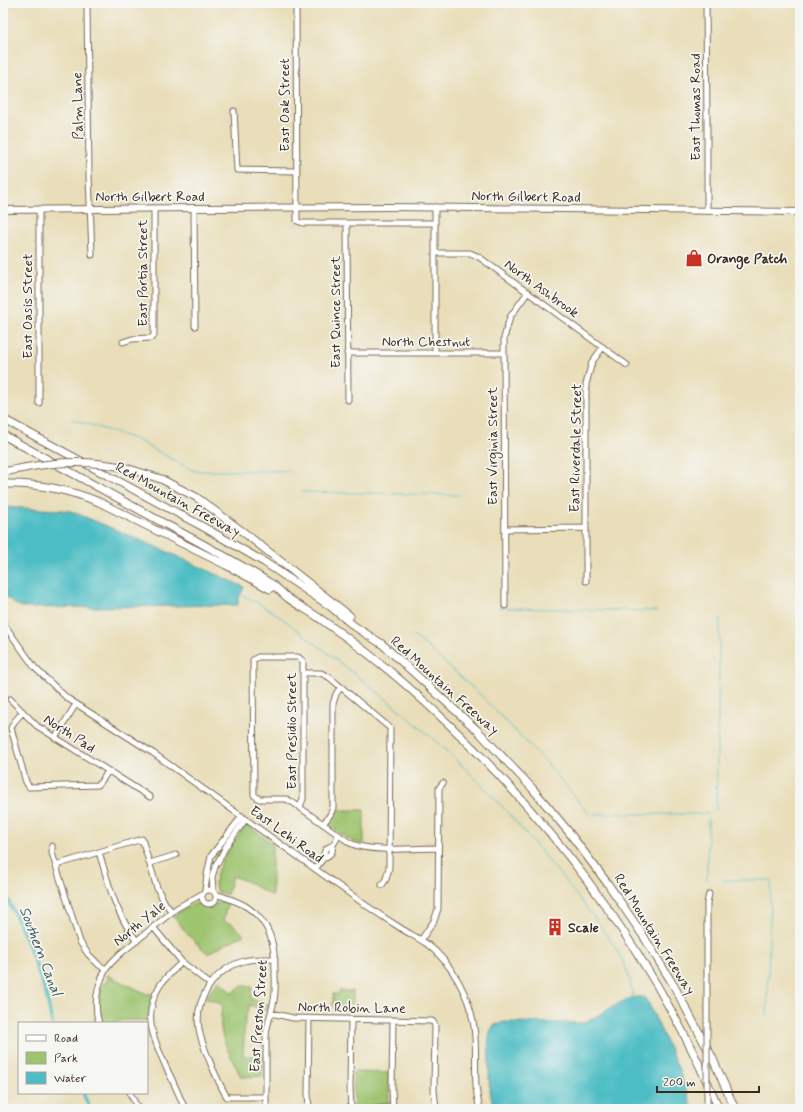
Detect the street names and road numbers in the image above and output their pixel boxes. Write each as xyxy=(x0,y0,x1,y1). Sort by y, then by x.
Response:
street label: East Thomas Road xyxy=(687,53,705,161)
street label: East Oak Street xyxy=(276,58,294,152)
street label: Palm Lane xyxy=(68,72,88,140)
street label: North Gilbert Road xyxy=(471,187,581,207)
street label: North Gilbert Road xyxy=(95,188,205,206)
street label: East Portia Street xyxy=(134,218,152,327)
street label: East Oasis Street xyxy=(19,253,37,359)
street label: East Quince Street xyxy=(327,255,345,368)
street label: North Ashbrook xyxy=(500,256,582,322)
street label: North Chestnut xyxy=(382,333,470,351)
street label: East Riverdale Street xyxy=(566,383,586,513)
street label: East Virginia Street xyxy=(484,386,503,505)
street label: Red Mountain Freeway xyxy=(112,458,243,542)
street label: Red Mountain Freeway xyxy=(386,632,502,739)
street label: East Presidio Street xyxy=(283,672,301,789)
street label: North Pad xyxy=(40,710,99,757)
street label: East Lehi Road xyxy=(246,802,327,868)
street label: Red Mountain Freeway xyxy=(609,870,699,999)
street label: North Yale xyxy=(110,897,170,950)
street label: East Preston Street xyxy=(246,959,272,1073)
street label: North Robin Lane xyxy=(298,998,406,1018)

